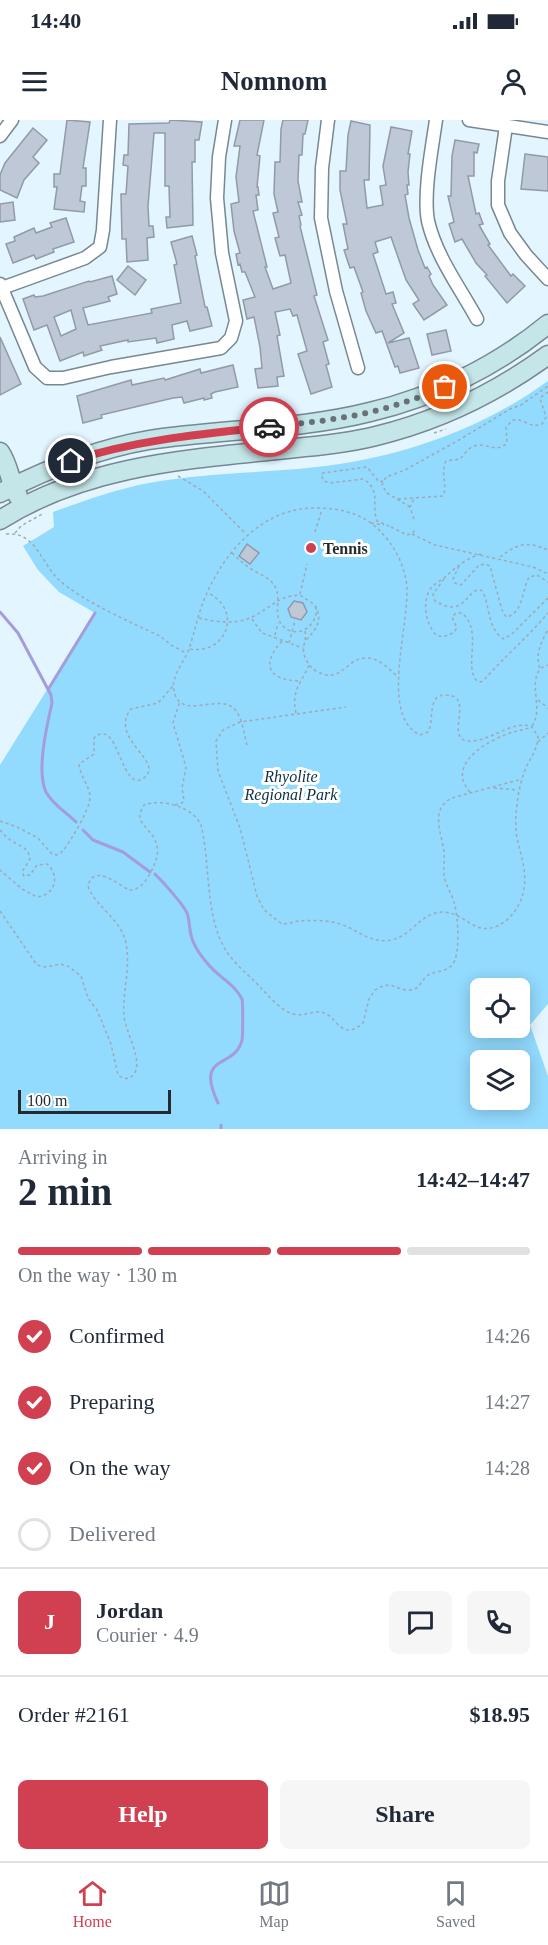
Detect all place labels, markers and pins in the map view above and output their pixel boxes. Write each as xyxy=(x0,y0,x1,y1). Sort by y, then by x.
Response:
pin xyxy=(419,361,470,412)
pin xyxy=(45,435,96,486)
place label: Tennis xyxy=(323,540,368,557)
marker: Tennis xyxy=(304,541,318,555)

